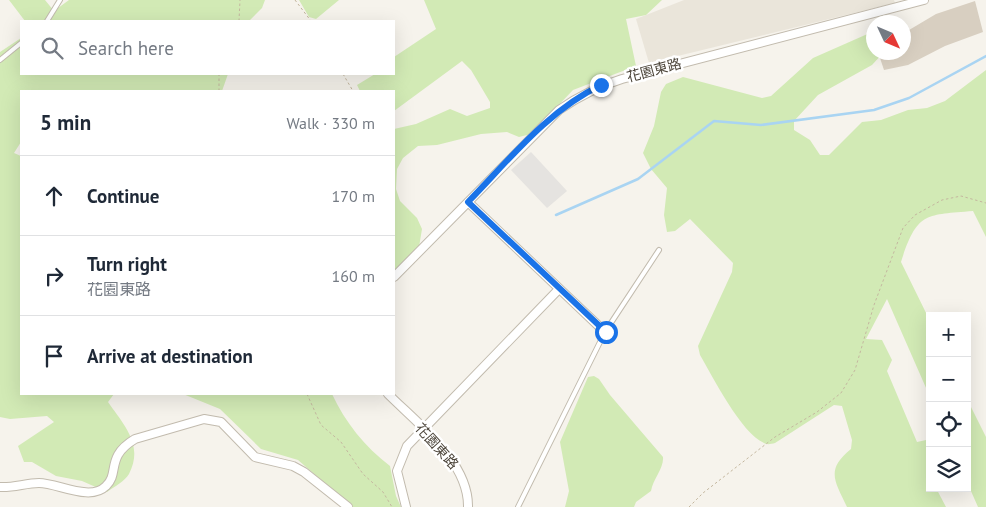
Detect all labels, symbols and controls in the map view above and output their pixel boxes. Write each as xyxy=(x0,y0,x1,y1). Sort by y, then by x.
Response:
north arrow xyxy=(866,15,911,60)
search box xyxy=(20,20,395,75)
icon: search xyxy=(38,34,66,62)
text: Search here xyxy=(78,36,174,60)
street label: 花園東路 xyxy=(625,54,683,86)
route end xyxy=(590,74,613,97)
text: 5 min xyxy=(40,109,91,136)
text: Walk · 330 m xyxy=(286,113,375,133)
icon: ahead xyxy=(40,182,68,210)
text: Continue xyxy=(87,184,159,208)
text: 170 m xyxy=(332,186,375,206)
text: Turn right xyxy=(87,252,167,276)
icon: right xyxy=(40,262,68,290)
text: 160 m xyxy=(332,266,375,286)
text: 花園東路 xyxy=(87,279,151,299)
map controls xyxy=(926,312,971,492)
button: + xyxy=(926,312,971,357)
route start xyxy=(595,321,618,344)
icon: arrive xyxy=(40,342,68,370)
text: Arrive at destination xyxy=(87,344,253,368)
button: − xyxy=(926,357,971,402)
button: locate xyxy=(926,402,971,447)
street label: 花園東路 xyxy=(412,419,462,473)
button: layers xyxy=(926,447,971,492)

